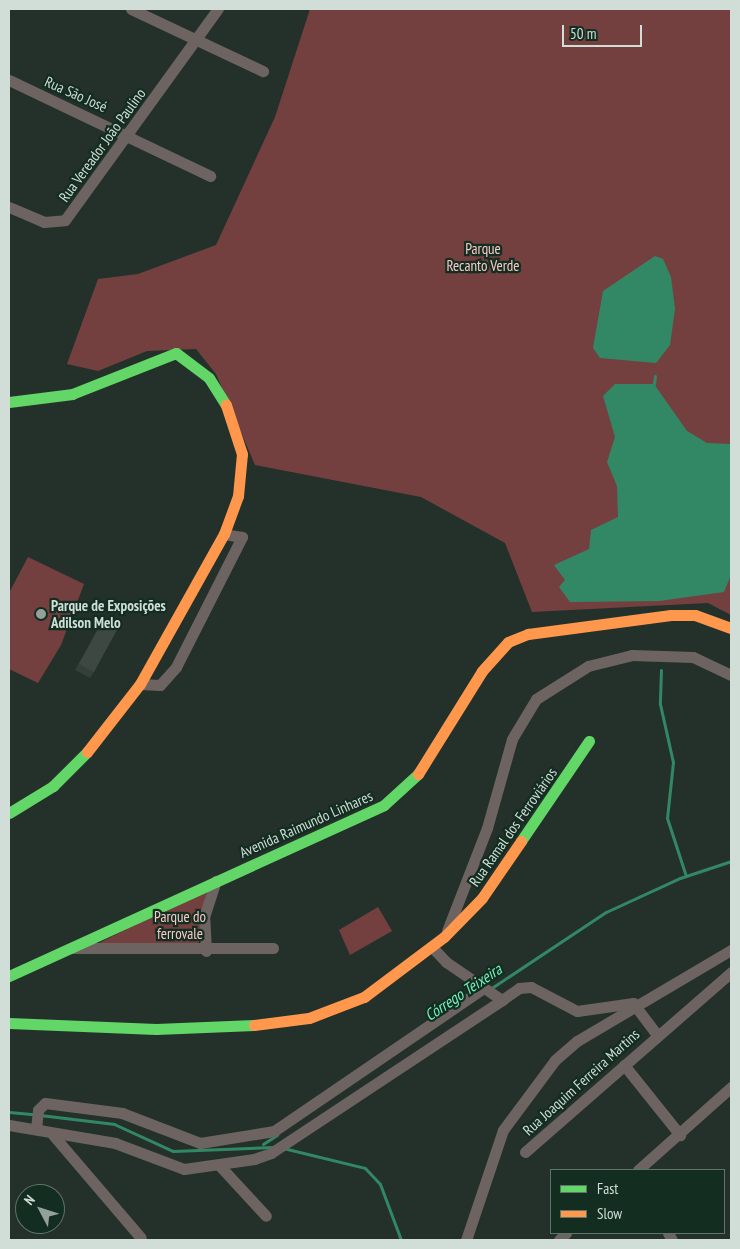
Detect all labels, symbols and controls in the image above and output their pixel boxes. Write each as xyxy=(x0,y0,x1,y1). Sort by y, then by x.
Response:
scale bar xyxy=(565,15,645,47)
text: 50 m xyxy=(570,24,596,43)
street label: Rua São José xyxy=(42,72,110,116)
street label: Rua Vereador João Paulino xyxy=(55,85,149,205)
park label: Parque Recanto Verde xyxy=(446,239,520,274)
place label: Parque de Exposições Adilson Melo xyxy=(51,596,166,631)
marker: Parque de Exposições Adilson Melo xyxy=(35,608,47,620)
street label: Rua Ramal dos Ferroviários xyxy=(465,764,561,890)
street label: Avenida Raimundo Linhares xyxy=(237,787,375,861)
park label: Parque do ferrovale xyxy=(154,907,206,942)
water label: Córrego Teixeira xyxy=(421,959,505,1025)
street label: Rua Joaquim Ferreira Martins xyxy=(519,1025,643,1139)
legend xyxy=(550,1169,725,1234)
text: Fast xyxy=(597,1179,618,1198)
north arrow xyxy=(15,1184,65,1234)
text: N xyxy=(20,1191,39,1209)
text: Slow xyxy=(597,1204,622,1223)

